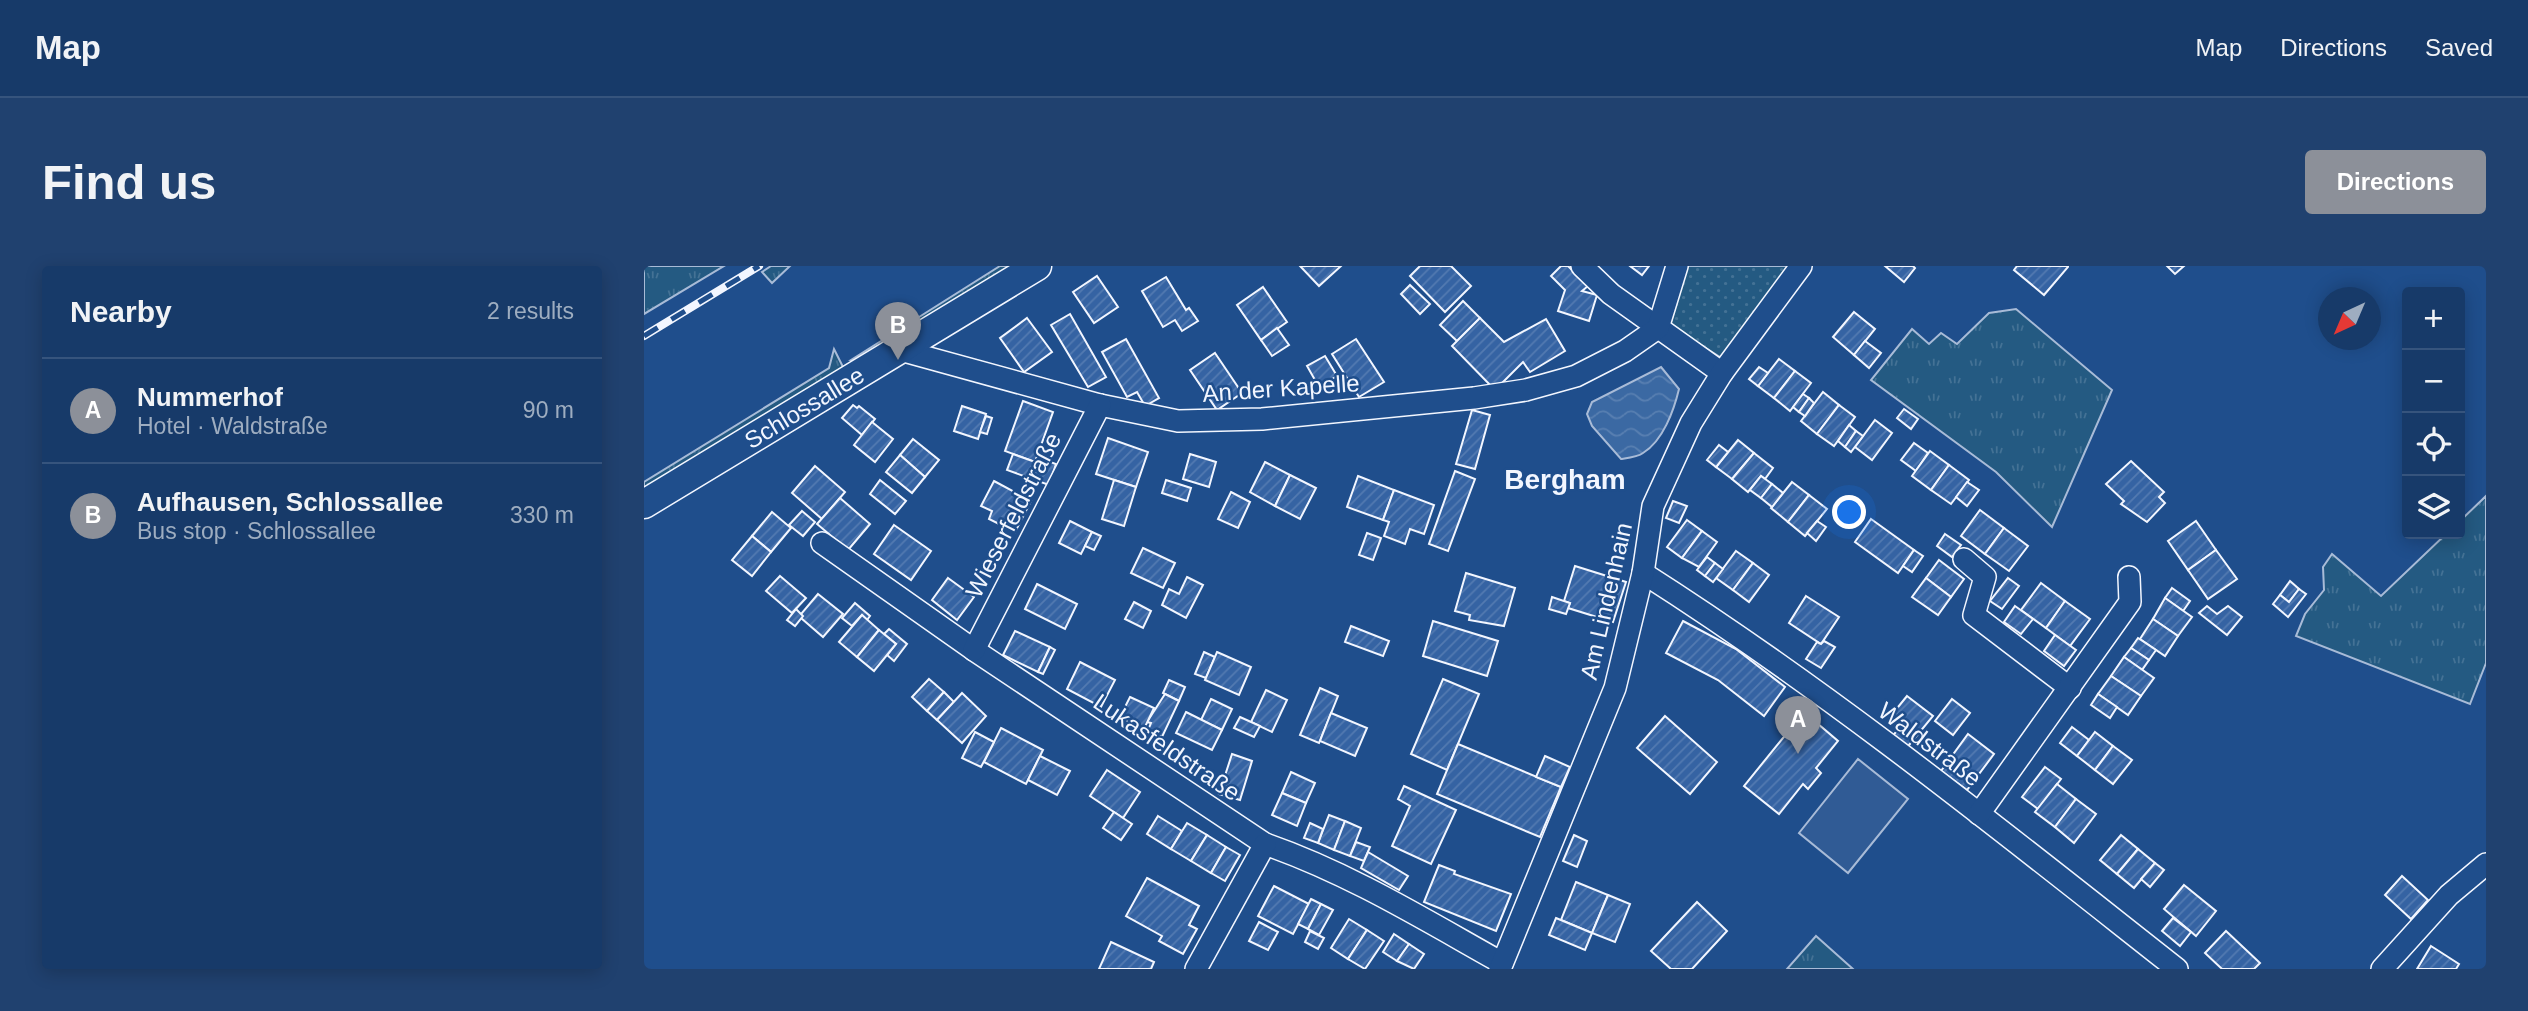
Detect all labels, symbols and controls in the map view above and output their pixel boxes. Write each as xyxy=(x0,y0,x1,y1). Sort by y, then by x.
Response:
text: Map xyxy=(35,29,101,66)
text: Map xyxy=(2196,34,2242,61)
text: Directions xyxy=(2280,34,2387,61)
text: Saved xyxy=(2425,34,2493,61)
button: Directions xyxy=(2305,150,2486,214)
text: Find us xyxy=(42,155,216,209)
north arrow xyxy=(2318,287,2381,350)
map controls xyxy=(2402,287,2465,539)
button: + xyxy=(2402,287,2465,350)
text: Nearby xyxy=(70,295,172,328)
text: 2 results xyxy=(487,298,574,324)
pin: B xyxy=(875,302,921,360)
button: − xyxy=(2402,350,2465,413)
street label: Schlossallee xyxy=(739,361,869,454)
street label: An der Kapelle xyxy=(1202,369,1360,407)
text: Nummerhof xyxy=(137,382,283,412)
text: A xyxy=(85,397,101,423)
text: 90 m xyxy=(523,397,574,423)
text: Hotel · Waldstraße xyxy=(137,413,328,439)
button: locate xyxy=(2402,413,2465,476)
street label: Wieserfeldstraße xyxy=(960,428,1066,602)
district label: Bergham xyxy=(1504,464,1626,495)
button: layers xyxy=(2402,476,2465,539)
text: Aufhausen, Schlossallee xyxy=(137,487,443,517)
your location xyxy=(1832,495,1866,529)
text: B xyxy=(85,502,101,528)
text: 330 m xyxy=(510,502,574,528)
text: Bus stop · Schlossallee xyxy=(137,518,376,544)
street label: Am Lindenhain xyxy=(1575,520,1637,682)
street label: Lukasfeldstraße xyxy=(1089,688,1245,806)
pin: A xyxy=(1775,696,1821,754)
street label: Waldstraße xyxy=(1873,697,1987,791)

